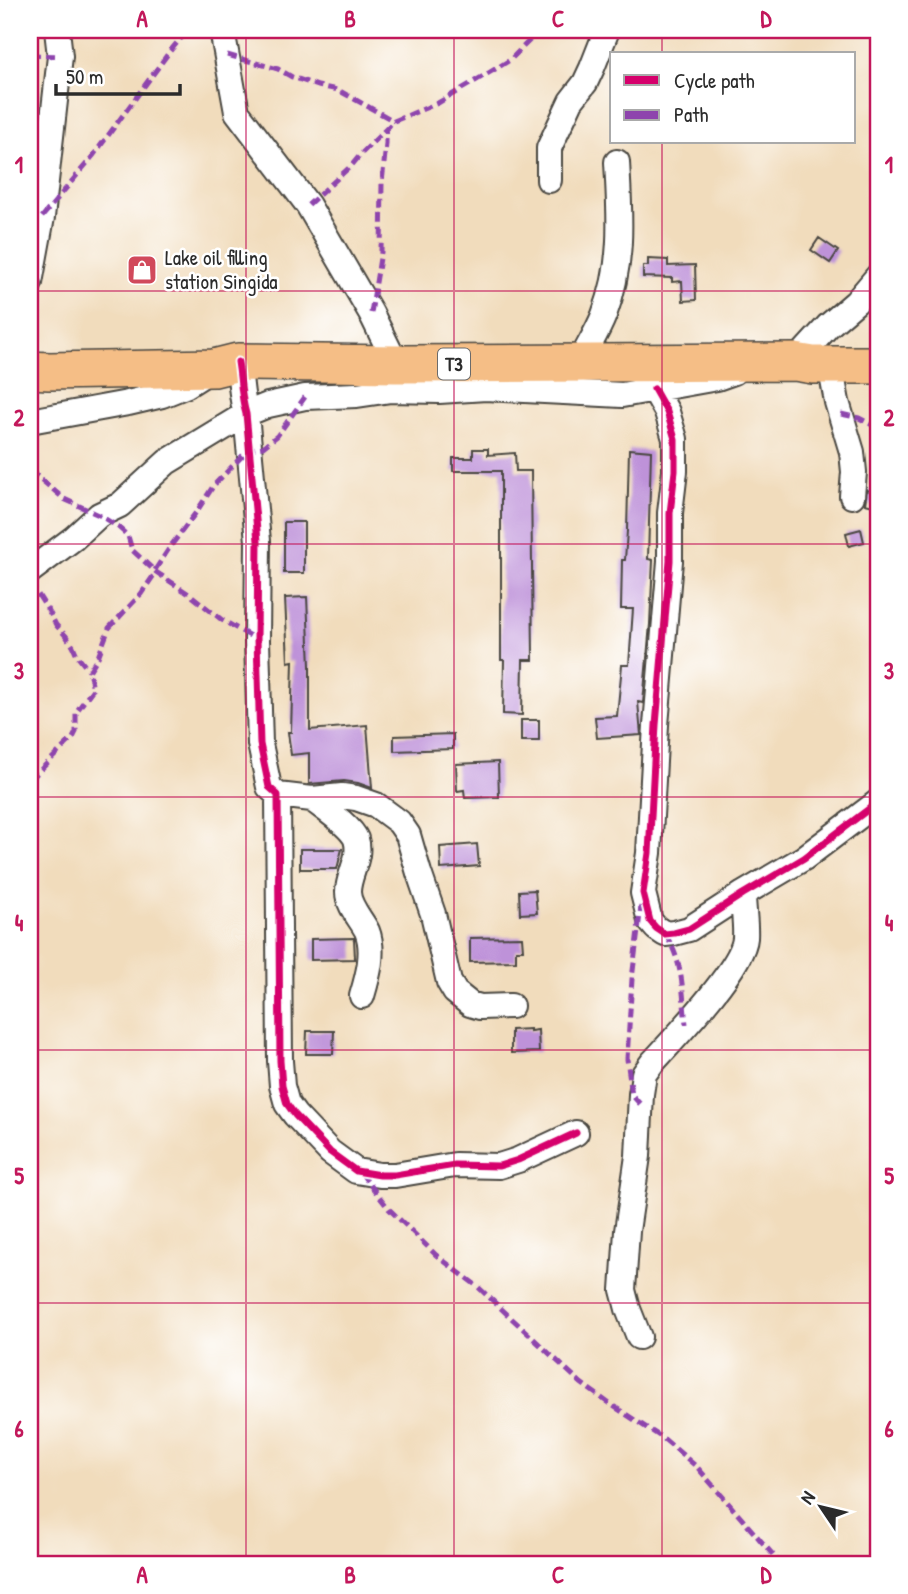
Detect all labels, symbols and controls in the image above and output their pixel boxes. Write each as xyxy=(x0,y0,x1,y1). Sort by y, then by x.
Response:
text: A xyxy=(136,3,148,34)
text: B xyxy=(344,3,356,34)
text: C xyxy=(552,3,564,34)
text: D xyxy=(761,3,773,34)
scale bar xyxy=(56,52,180,96)
legend xyxy=(610,52,856,144)
text: 50 m xyxy=(66,62,103,91)
text: Cycle path xyxy=(674,66,755,95)
text: Path xyxy=(674,100,709,129)
text: 1 xyxy=(15,149,23,180)
text: 1 xyxy=(885,149,893,180)
place label: Lake oil filling station Singida xyxy=(165,243,278,296)
shop icon: Lake oil filling station Singida xyxy=(125,253,159,287)
road number: T3 xyxy=(438,348,470,380)
text: 2 xyxy=(14,402,25,433)
text: 2 xyxy=(884,402,895,433)
text: 3 xyxy=(14,655,24,686)
text: 3 xyxy=(884,655,894,686)
text: 4 xyxy=(15,907,24,938)
text: 4 xyxy=(885,907,894,938)
text: 5 xyxy=(14,1160,24,1191)
text: 5 xyxy=(884,1160,894,1191)
text: 6 xyxy=(14,1413,24,1444)
text: 6 xyxy=(884,1413,894,1444)
north arrow xyxy=(786,1472,856,1542)
text: N xyxy=(794,1486,821,1509)
text: A xyxy=(136,1559,148,1590)
text: B xyxy=(344,1559,356,1590)
text: C xyxy=(552,1559,564,1590)
text: D xyxy=(761,1559,773,1590)

